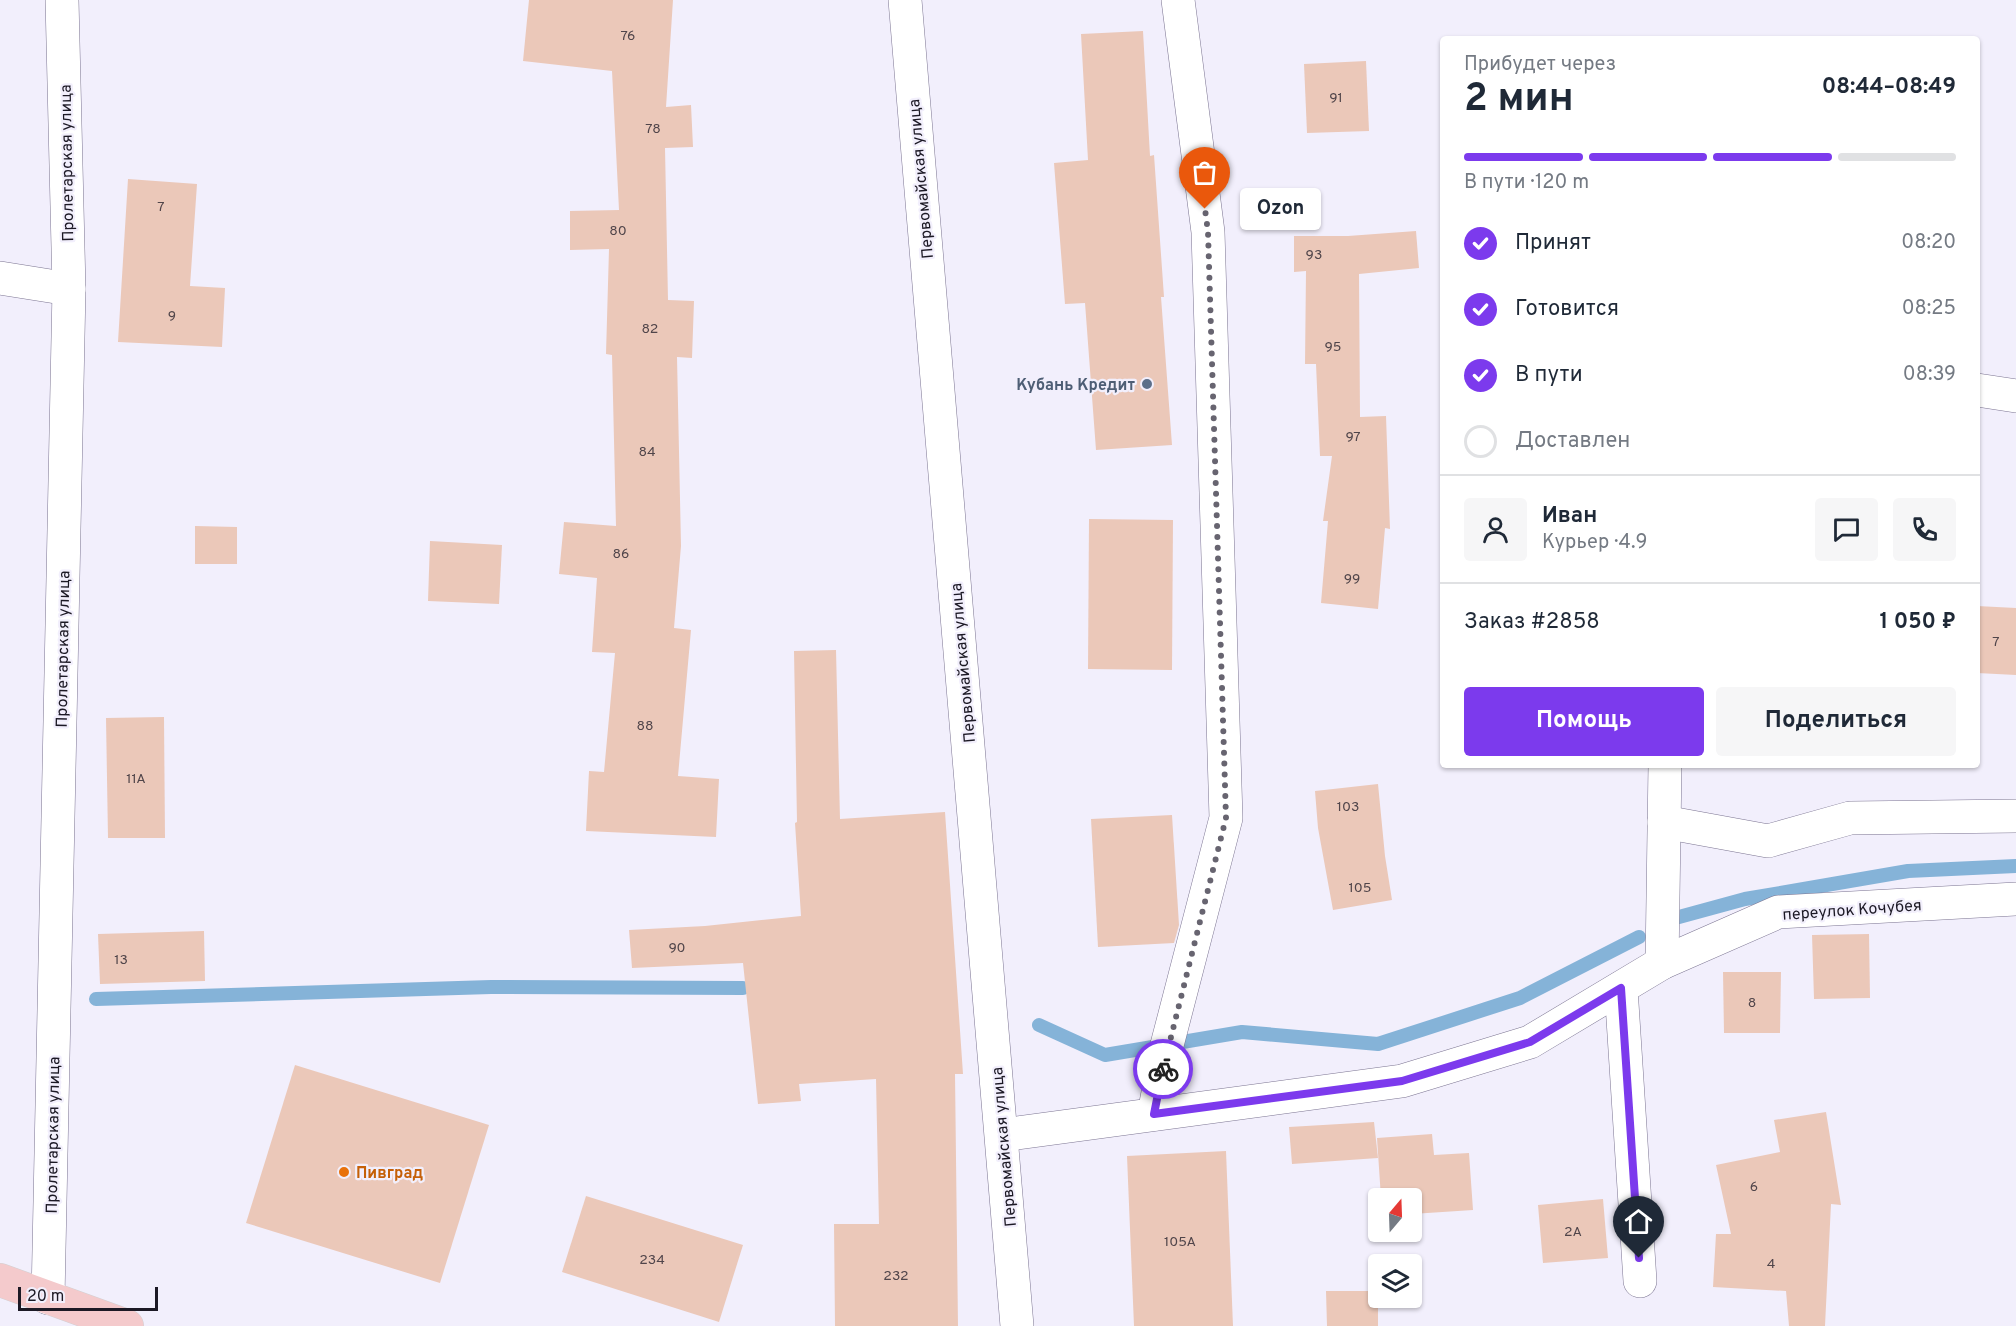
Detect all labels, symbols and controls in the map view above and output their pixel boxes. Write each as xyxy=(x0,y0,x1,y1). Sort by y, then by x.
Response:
house number: 76 xyxy=(621,28,635,45)
text: Прибудет через xyxy=(1464,52,1616,78)
text: 08:44–08:49 xyxy=(1822,74,1956,101)
text: 2 мин xyxy=(1464,76,1574,125)
street label: Пролетарская улица xyxy=(57,84,79,242)
house number: 91 xyxy=(1329,90,1343,107)
street label: Первомайская улица xyxy=(905,98,939,259)
house number: 78 xyxy=(645,121,661,138)
pin xyxy=(1179,147,1230,209)
icon: bag xyxy=(1188,156,1221,189)
text: В пути · 120 m xyxy=(1464,170,1589,196)
callout: Ozon xyxy=(1241,188,1322,230)
text: Ozon xyxy=(1257,196,1304,222)
house number: 7 xyxy=(157,199,165,216)
house number: 80 xyxy=(609,223,627,240)
icon: check xyxy=(1464,227,1497,260)
text: Принят xyxy=(1515,230,1591,257)
text: 08:20 xyxy=(1901,230,1956,256)
house number: 93 xyxy=(1306,247,1322,264)
icon: check xyxy=(1464,293,1497,326)
text: Готовится xyxy=(1515,296,1619,323)
text: 08:25 xyxy=(1902,296,1956,322)
house number: 9 xyxy=(168,308,176,325)
house number: 82 xyxy=(642,321,658,338)
house number: 95 xyxy=(1324,339,1342,356)
icon: check xyxy=(1464,359,1497,392)
text: В пути xyxy=(1515,362,1583,389)
text: 08:39 xyxy=(1903,362,1956,388)
place label: Кубань Кредит xyxy=(1016,376,1135,396)
marker: Кубань Кредит xyxy=(1140,377,1154,391)
text: Доставлен xyxy=(1515,428,1630,455)
house number: 97 xyxy=(1345,429,1361,446)
house number: 84 xyxy=(638,444,656,461)
button: person xyxy=(1464,498,1527,561)
button: chat xyxy=(1815,498,1878,561)
button: phone xyxy=(1893,498,1956,561)
text: Иван xyxy=(1542,503,1597,530)
text: Курьер · 4.9 xyxy=(1542,530,1647,556)
house number: 86 xyxy=(613,546,629,563)
street label: Пролетарская улица xyxy=(53,570,75,728)
house number: 99 xyxy=(1344,571,1360,588)
street label: Первомайская улица xyxy=(947,582,981,743)
text: Заказ #2858 xyxy=(1464,609,1600,636)
text: 1 050 ₽ xyxy=(1879,609,1956,636)
house number: 7 xyxy=(1992,634,2000,651)
button: Помощь xyxy=(1464,687,1704,756)
button: Поделиться xyxy=(1716,687,1956,756)
house number: 88 xyxy=(636,718,654,735)
house number: 11А xyxy=(126,771,146,788)
house number: 103 xyxy=(1337,799,1359,816)
house number: 105 xyxy=(1349,880,1371,897)
street label: переулок Кочубея xyxy=(1782,896,1922,926)
house number: 90 xyxy=(668,940,686,957)
house number: 13 xyxy=(114,952,128,969)
house number: 8 xyxy=(1748,995,1756,1012)
courier xyxy=(1133,1039,1193,1099)
icon: bike xyxy=(1147,1053,1180,1086)
street label: Пролетарская улица xyxy=(43,1056,65,1214)
street label: Первомайская улица xyxy=(988,1066,1022,1227)
place label: Пивград xyxy=(356,1164,423,1184)
marker: Пивград xyxy=(337,1165,351,1179)
house number: 6 xyxy=(1750,1179,1758,1196)
north arrow xyxy=(1368,1188,1422,1242)
map controls xyxy=(1368,1188,1422,1308)
pin xyxy=(1613,1196,1664,1258)
icon: home xyxy=(1622,1205,1655,1238)
house number: 2А xyxy=(1564,1224,1582,1241)
house number: 105А xyxy=(1164,1234,1196,1251)
house number: 234 xyxy=(639,1252,665,1269)
button: layers xyxy=(1368,1254,1422,1308)
house number: 4 xyxy=(1767,1256,1775,1273)
house number: 232 xyxy=(883,1268,909,1285)
scale bar xyxy=(18,1284,158,1312)
text: 20 m xyxy=(27,1287,64,1307)

